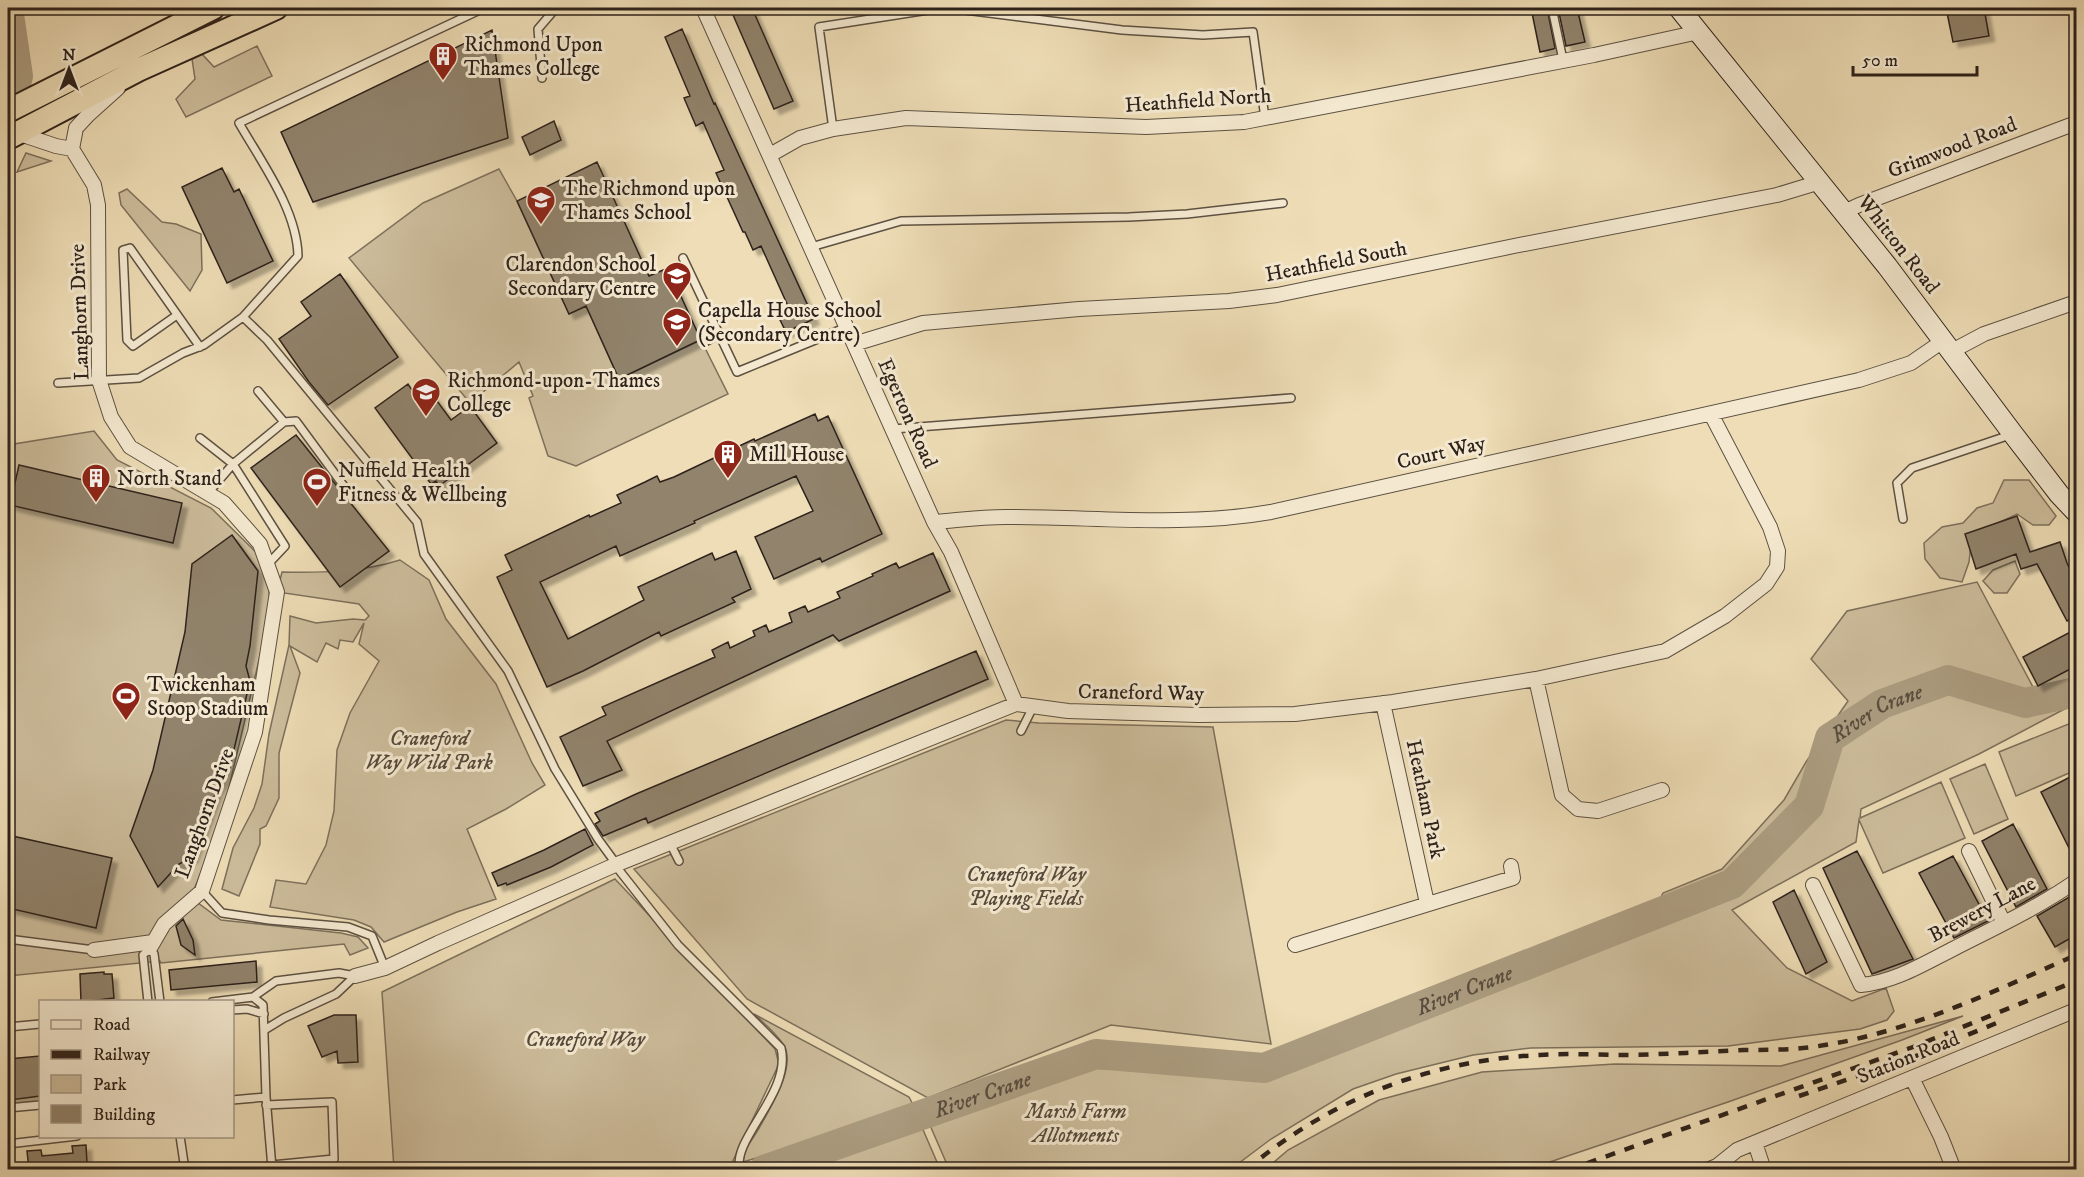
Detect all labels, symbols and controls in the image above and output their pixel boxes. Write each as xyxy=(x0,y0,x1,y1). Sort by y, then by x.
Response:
place label: Richmond Upon Thames College xyxy=(464,32,603,82)
north arrow xyxy=(39,39,99,99)
scale bar xyxy=(1853,39,1978,77)
building icon: Richmond Upon Thames College xyxy=(427,40,459,82)
text: N xyxy=(62,45,76,65)
text: 50 m xyxy=(1862,50,1898,72)
street label: Heathfield North xyxy=(1124,83,1272,119)
street label: Grimwood Road xyxy=(1884,111,2021,184)
place label: The Richmond upon Thames School xyxy=(562,176,735,226)
school or university icon: The Richmond upon Thames School xyxy=(525,184,557,226)
street label: Whitton Road xyxy=(1851,189,1945,300)
street label: Heathfield South xyxy=(1263,236,1409,288)
street label: Langhorn Drive xyxy=(65,243,95,381)
place label: Clarendon School Secondary Centre xyxy=(506,252,657,302)
school or university icon: Clarendon School Secondary Centre xyxy=(661,260,693,302)
place label: Capella House School (Secondary Centre) xyxy=(698,298,882,348)
school or university icon: Capella House School (Secondary Centre) xyxy=(661,306,693,348)
street label: Egerton Road xyxy=(871,354,943,473)
place label: Richmond-upon-Thames College xyxy=(447,368,660,418)
school or university icon: Richmond-upon-Thames College xyxy=(410,376,442,418)
street label: Court Way xyxy=(1394,430,1489,476)
building icon: Mill House xyxy=(712,438,744,480)
place label: Mill House xyxy=(749,442,844,468)
place label: Nuffield Health Fitness & Wellbeing xyxy=(338,458,507,508)
building icon: North Stand xyxy=(80,462,112,504)
place label: North Stand xyxy=(117,466,223,492)
sports icon: Nuffield Health Fitness & Wellbeing xyxy=(301,466,333,508)
place label: Twickenham Stoop Stadium xyxy=(147,672,269,722)
water label: River Crane xyxy=(1825,678,1927,750)
street label: Craneford Way xyxy=(1078,679,1205,707)
sports icon: Twickenham Stoop Stadium xyxy=(110,680,142,722)
park label: Craneford Way Wild Park xyxy=(365,726,493,776)
street label: Heatham Park xyxy=(1400,737,1450,862)
street label: Langhorn Drive xyxy=(169,745,241,882)
park label: Craneford Way Playing Fields xyxy=(966,862,1088,912)
street label: Brewery Lane xyxy=(1924,871,2041,949)
water label: River Crane xyxy=(1411,960,1517,1022)
legend xyxy=(39,1000,234,1138)
text: Road xyxy=(93,1014,130,1036)
street label: Station Road xyxy=(1853,1025,1964,1090)
park label: Craneford Way xyxy=(525,1027,647,1053)
text: Railway xyxy=(93,1044,151,1066)
water label: River Crane xyxy=(929,1066,1035,1125)
text: Park xyxy=(93,1074,127,1096)
park label: Marsh Farm Allotments xyxy=(1024,1099,1126,1149)
text: Building xyxy=(93,1104,155,1126)

